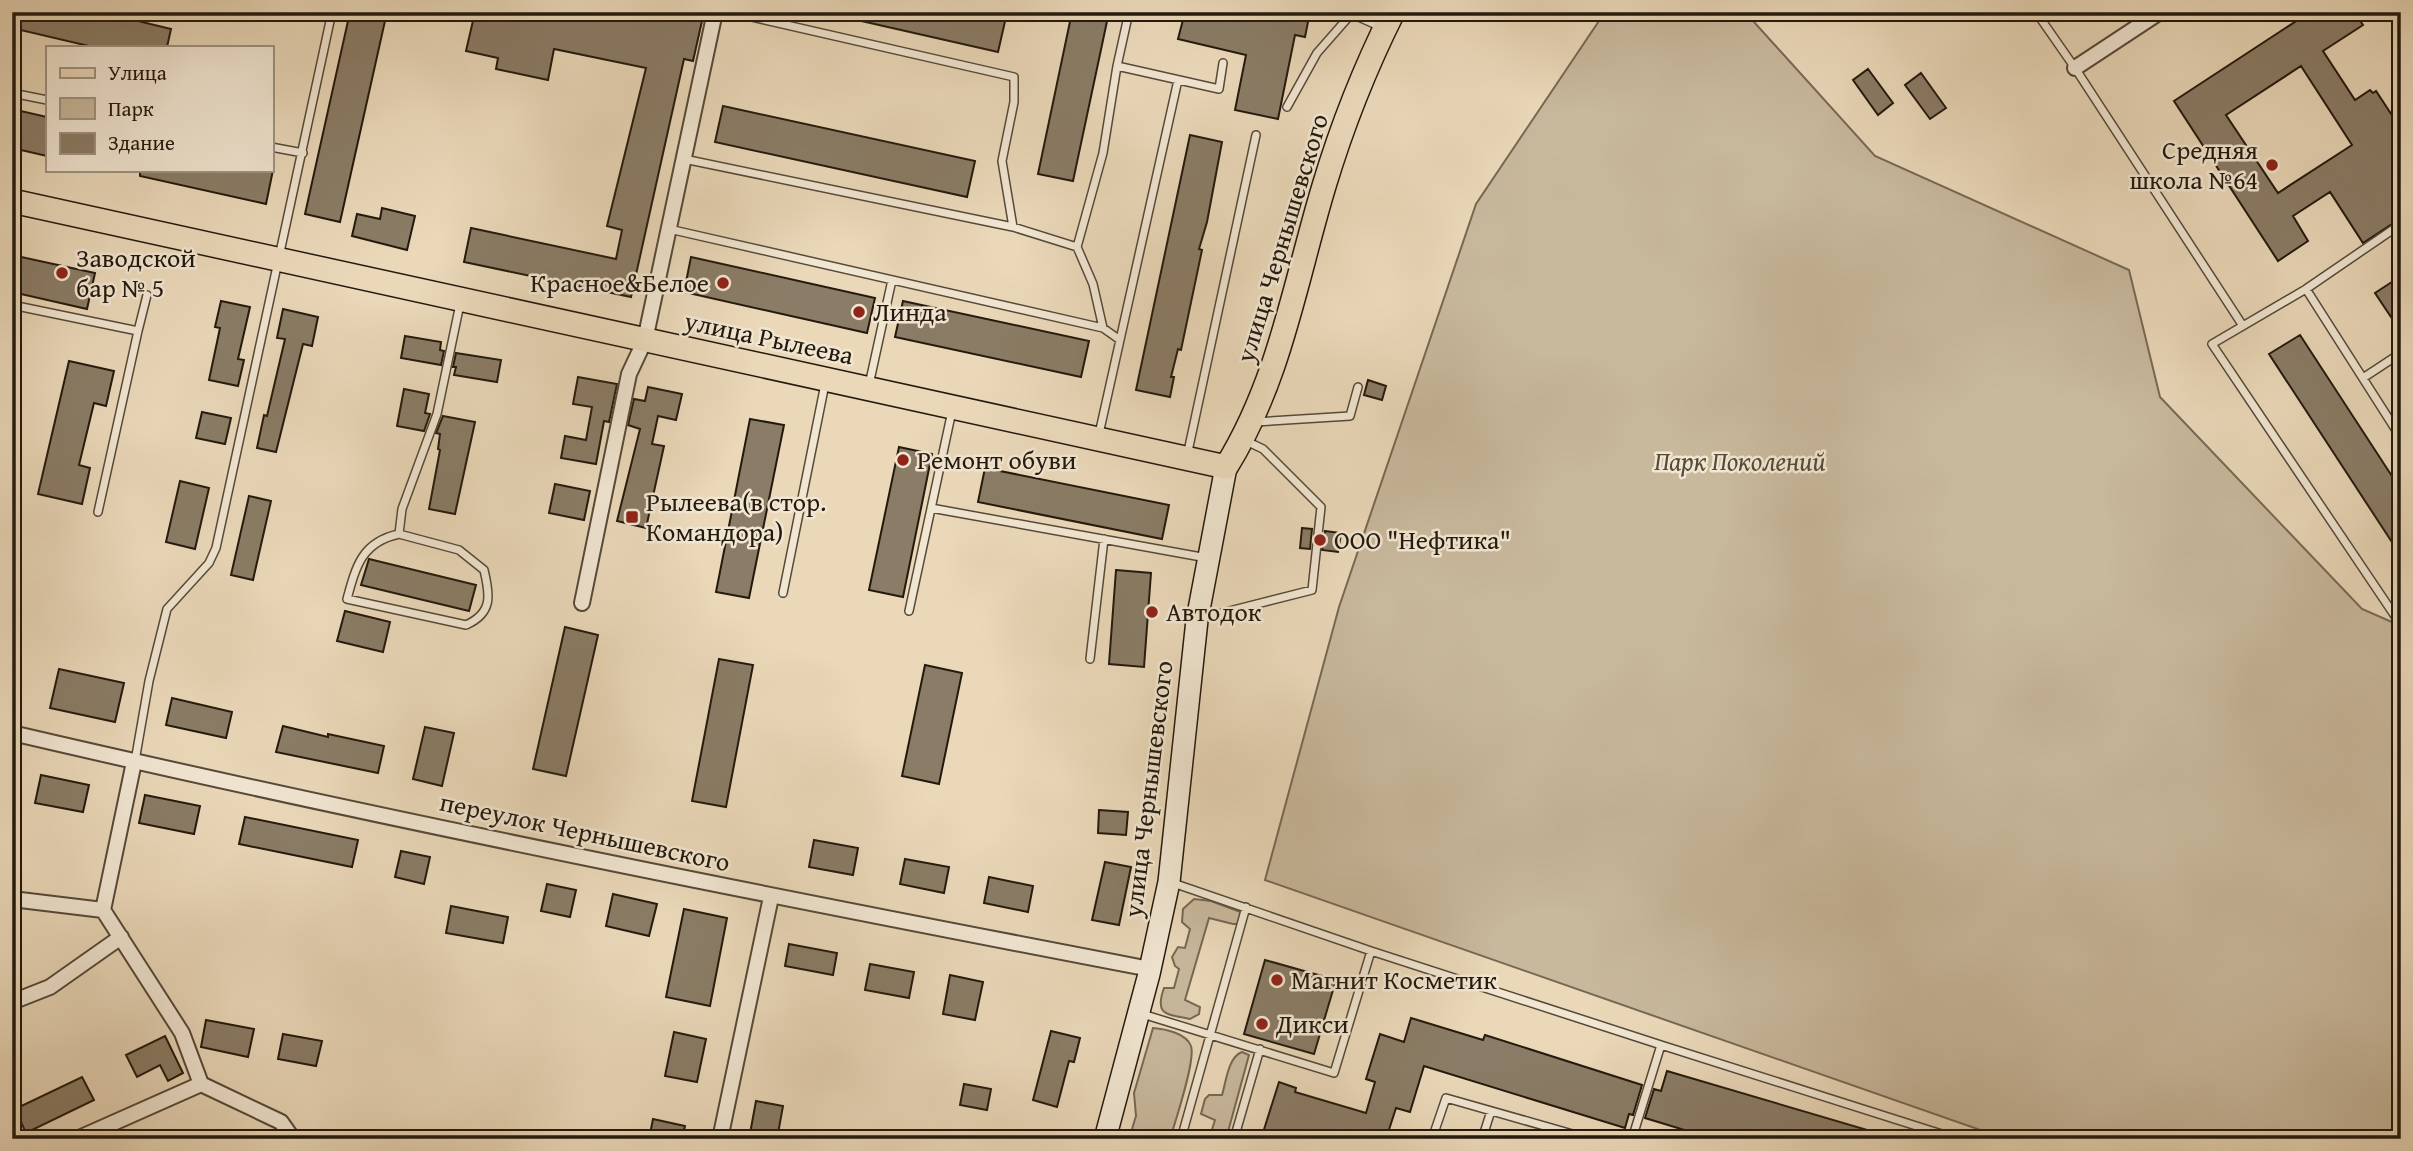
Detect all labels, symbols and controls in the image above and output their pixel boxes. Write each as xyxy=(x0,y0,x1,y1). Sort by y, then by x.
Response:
legend xyxy=(46,46,273,172)
text: Улица xyxy=(108,57,167,88)
text: Парк xyxy=(108,93,154,124)
street label: улица Чернышевского xyxy=(1225,109,1338,368)
text: Здание xyxy=(108,127,175,158)
place label: Средняя школа №64 xyxy=(2129,130,2258,199)
marker: Средняя школа №64 xyxy=(2264,157,2280,173)
place label: Заводской бар № 5 xyxy=(76,238,196,307)
place label: Красное&Белое xyxy=(530,263,709,302)
marker: Заводской бар № 5 xyxy=(54,265,70,281)
marker: Красное&Белое xyxy=(715,275,731,291)
place label: Линда xyxy=(873,292,947,331)
street label: улица Рылеева xyxy=(680,300,858,375)
marker: Линда xyxy=(851,304,867,320)
place label: Ремонт обуви xyxy=(917,440,1076,479)
park label: Парк Поколений xyxy=(1654,441,1826,480)
marker: Ремонт обуви xyxy=(895,452,911,468)
place label: Рылеева(в стор. Командора) xyxy=(646,482,826,551)
marker: Рылеева(в стор. Командора) xyxy=(624,509,640,525)
place label: ООО "Нефтика" xyxy=(1334,520,1511,559)
marker: ООО "Нефтика" xyxy=(1312,532,1328,548)
place label: Автодок xyxy=(1166,592,1262,631)
marker: Автодок xyxy=(1144,604,1160,620)
street label: улица Чернышевского xyxy=(1112,658,1183,921)
street label: переулок Чернышевского xyxy=(436,782,734,881)
place label: Магнит Косметик xyxy=(1291,960,1497,999)
marker: Магнит Косметик xyxy=(1269,972,1285,988)
place label: Дикси xyxy=(1275,1004,1349,1043)
marker: Дикси xyxy=(1254,1016,1270,1032)

